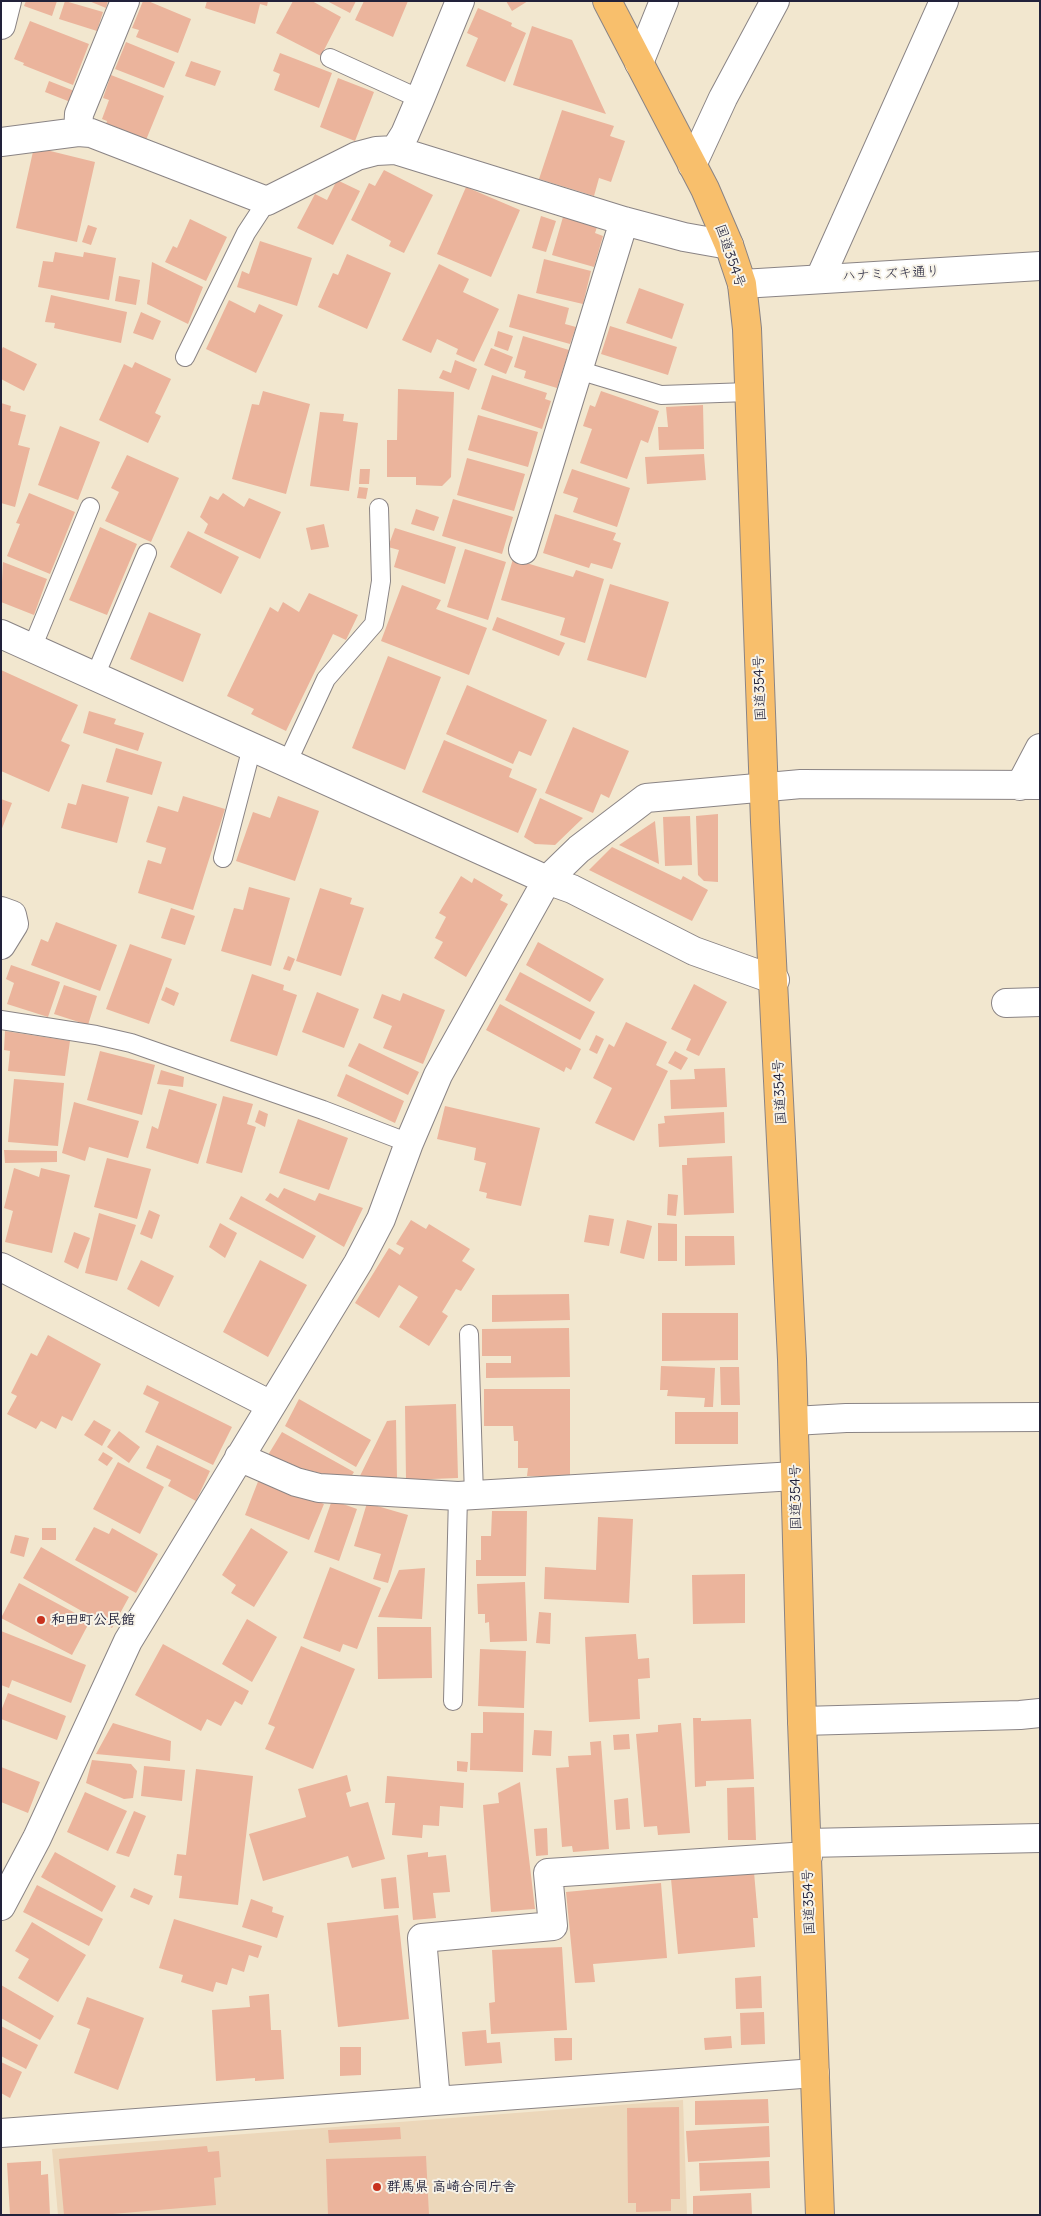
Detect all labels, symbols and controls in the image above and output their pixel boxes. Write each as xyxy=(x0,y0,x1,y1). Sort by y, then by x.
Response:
street label: 国道354号 xyxy=(711,222,749,290)
street label: ハナミズキ通り xyxy=(842,263,940,285)
street label: 国道354号 xyxy=(750,655,770,721)
street label: 国道354号 xyxy=(770,1059,790,1125)
street label: 国道354号 xyxy=(787,1464,805,1530)
place label: 和田町公民館 xyxy=(51,1612,135,1628)
marker: 和田町公民館 xyxy=(35,1614,47,1626)
street label: 国道354号 xyxy=(799,1869,819,1935)
place label: 群馬県 高崎合同庁舎 xyxy=(387,2179,516,2195)
marker: 群馬県 高崎合同庁舎 xyxy=(371,2181,383,2193)

